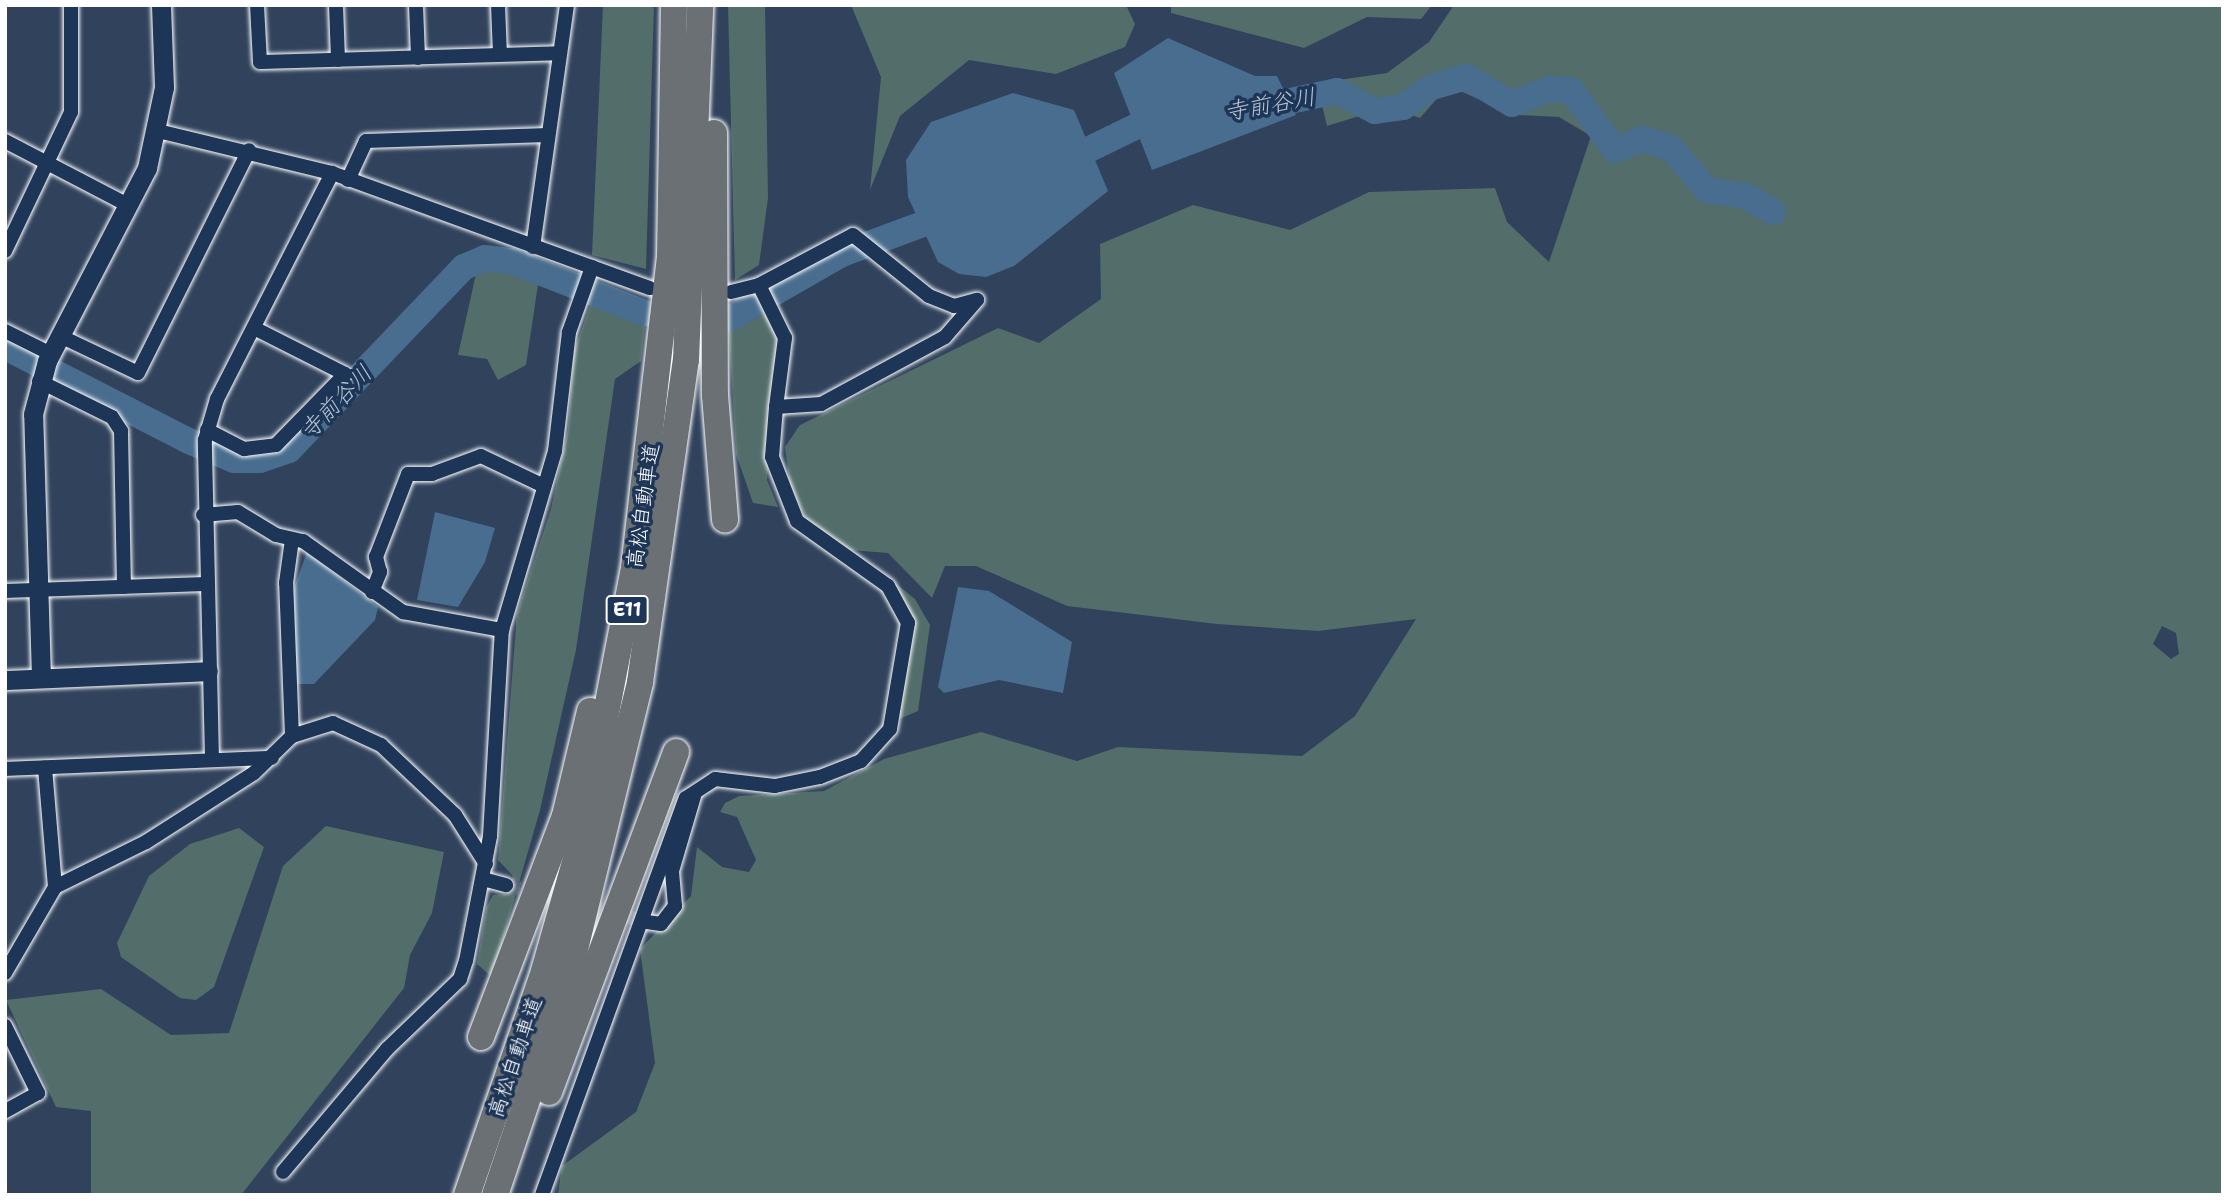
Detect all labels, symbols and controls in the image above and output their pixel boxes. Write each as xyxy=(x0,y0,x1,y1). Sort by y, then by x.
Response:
water label: 寺前谷川 xyxy=(1222,82,1318,126)
water label: 寺前谷川 xyxy=(294,359,378,445)
street label: 高松自動車道 xyxy=(622,442,664,570)
road number: E11 xyxy=(604,594,650,625)
street label: 高松自動車道 xyxy=(483,993,547,1121)

